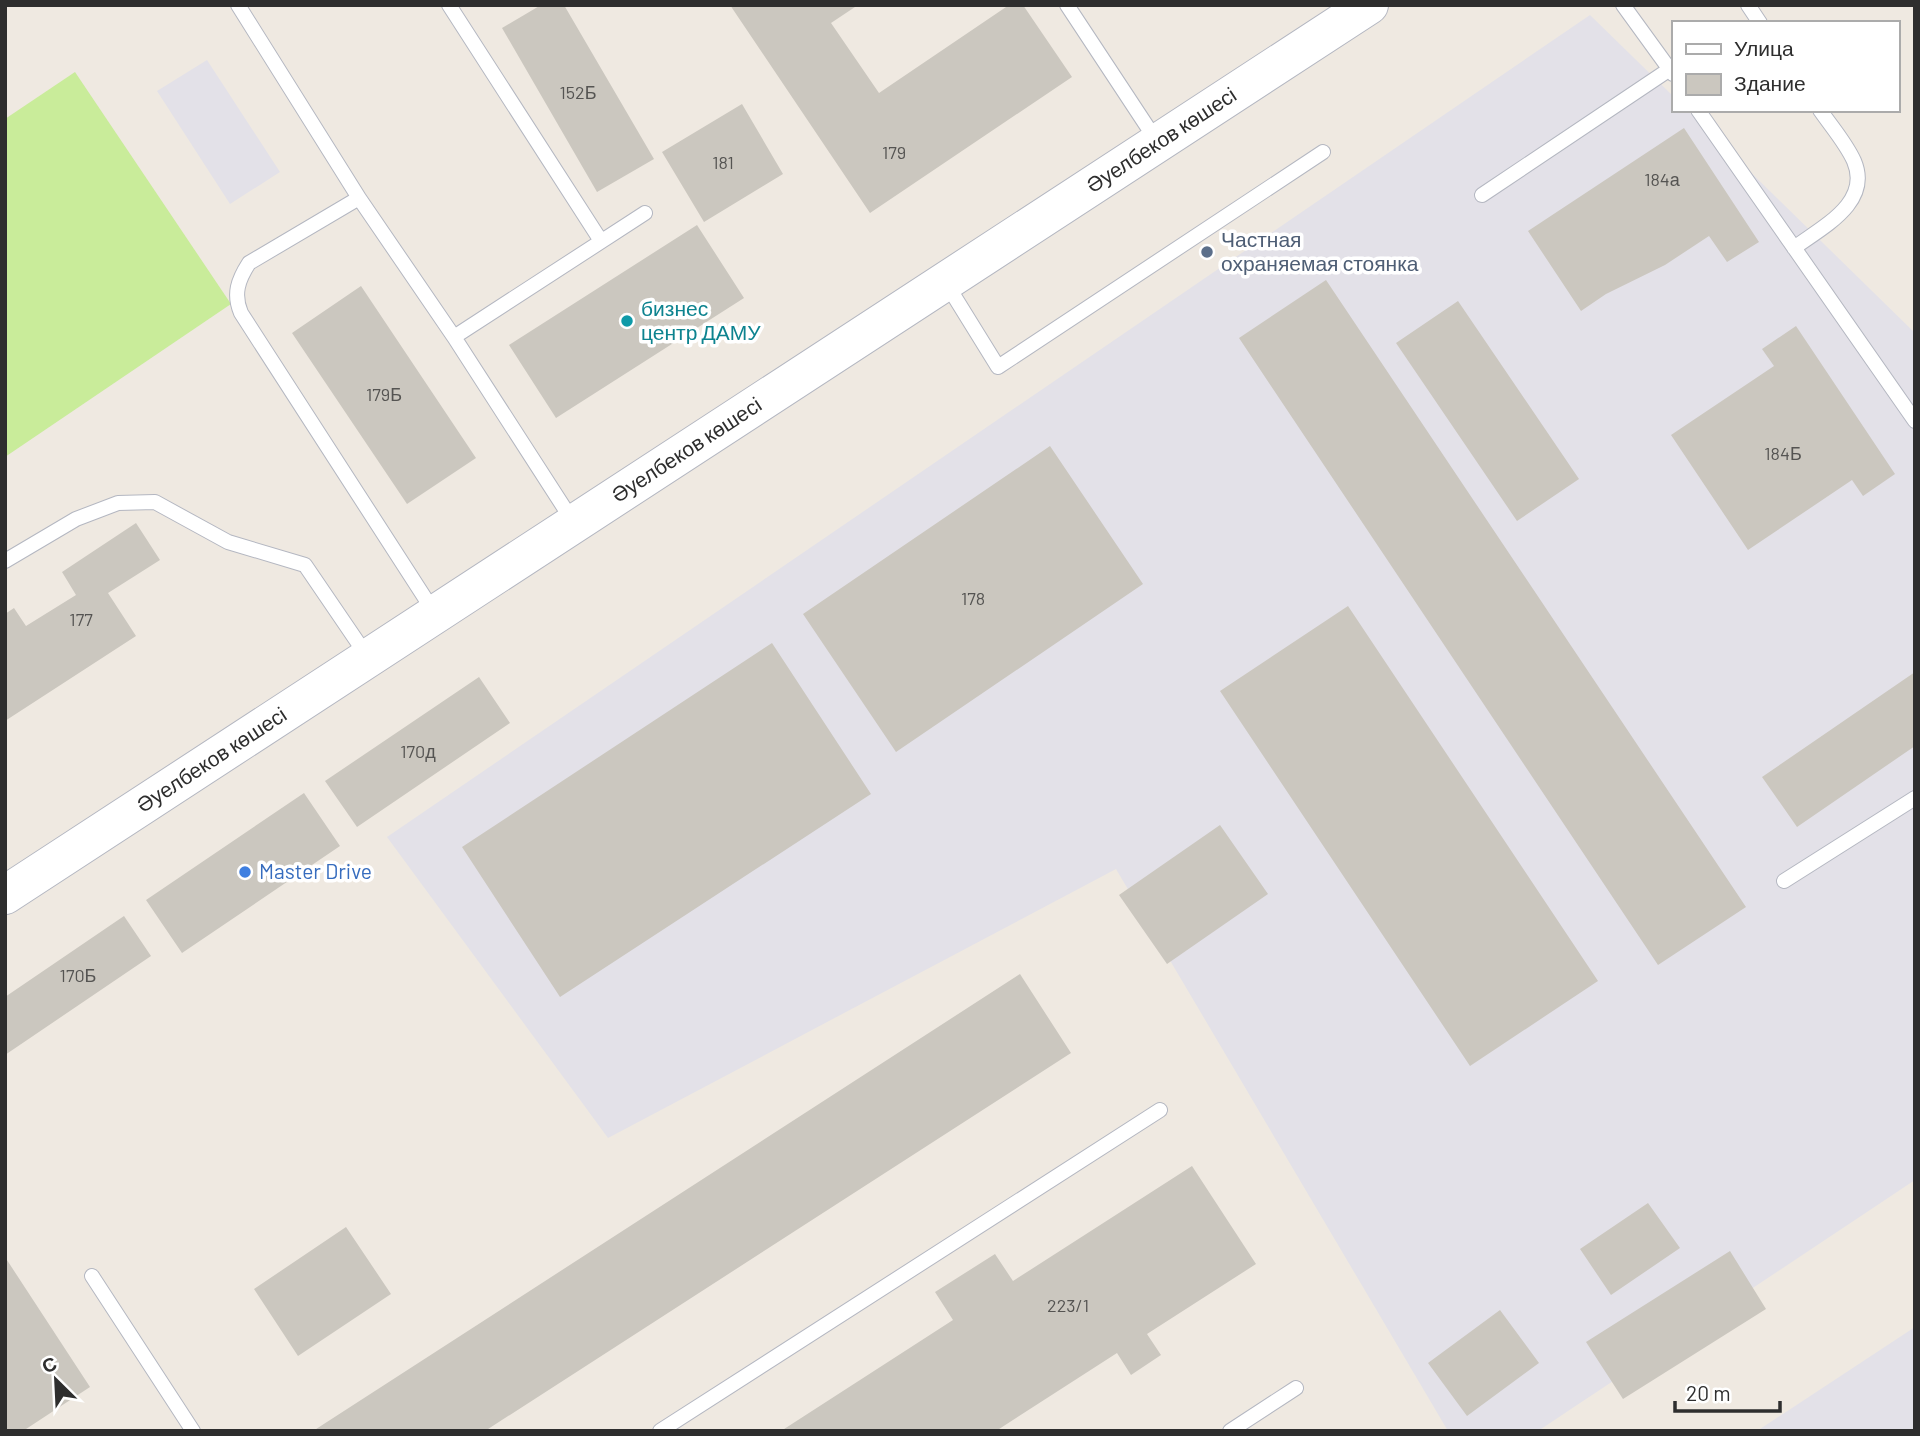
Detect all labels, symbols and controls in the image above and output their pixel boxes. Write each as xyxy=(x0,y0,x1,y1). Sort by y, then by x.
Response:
legend xyxy=(1672,21,1899,112)
text: Улица xyxy=(1734,35,1794,60)
text: Здание xyxy=(1734,70,1806,95)
house number: 152Б xyxy=(559,81,597,103)
street label: Әуелбеков көшесі xyxy=(1081,81,1240,197)
house number: 179 xyxy=(882,141,906,163)
house number: 181 xyxy=(712,151,734,173)
house number: 184а xyxy=(1644,168,1681,190)
place label: Частная охраняемая стоянка xyxy=(1221,226,1419,275)
marker: Частная охраняемая стоянка xyxy=(1199,244,1215,260)
place label: бизнес центр ДАМУ xyxy=(641,295,761,344)
marker: бизнес центр ДАМУ xyxy=(619,313,635,329)
house number: 179Б xyxy=(366,383,402,405)
street label: Әуелбеков көшесі xyxy=(606,391,766,507)
house number: 184Б xyxy=(1764,442,1802,464)
house number: 178 xyxy=(961,587,985,609)
house number: 177 xyxy=(69,608,93,630)
street label: Әуелбеков көшесі xyxy=(131,701,291,817)
house number: 170д xyxy=(400,740,436,762)
place label: Master Drive xyxy=(259,858,372,883)
marker: Master Drive xyxy=(237,864,253,880)
house number: 170Б xyxy=(60,964,96,986)
house number: 223/1 xyxy=(1047,1294,1089,1316)
north arrow xyxy=(21,1345,91,1415)
text: С xyxy=(38,1351,60,1377)
scale bar xyxy=(1675,1370,1780,1414)
text: 20 m xyxy=(1686,1380,1731,1405)

